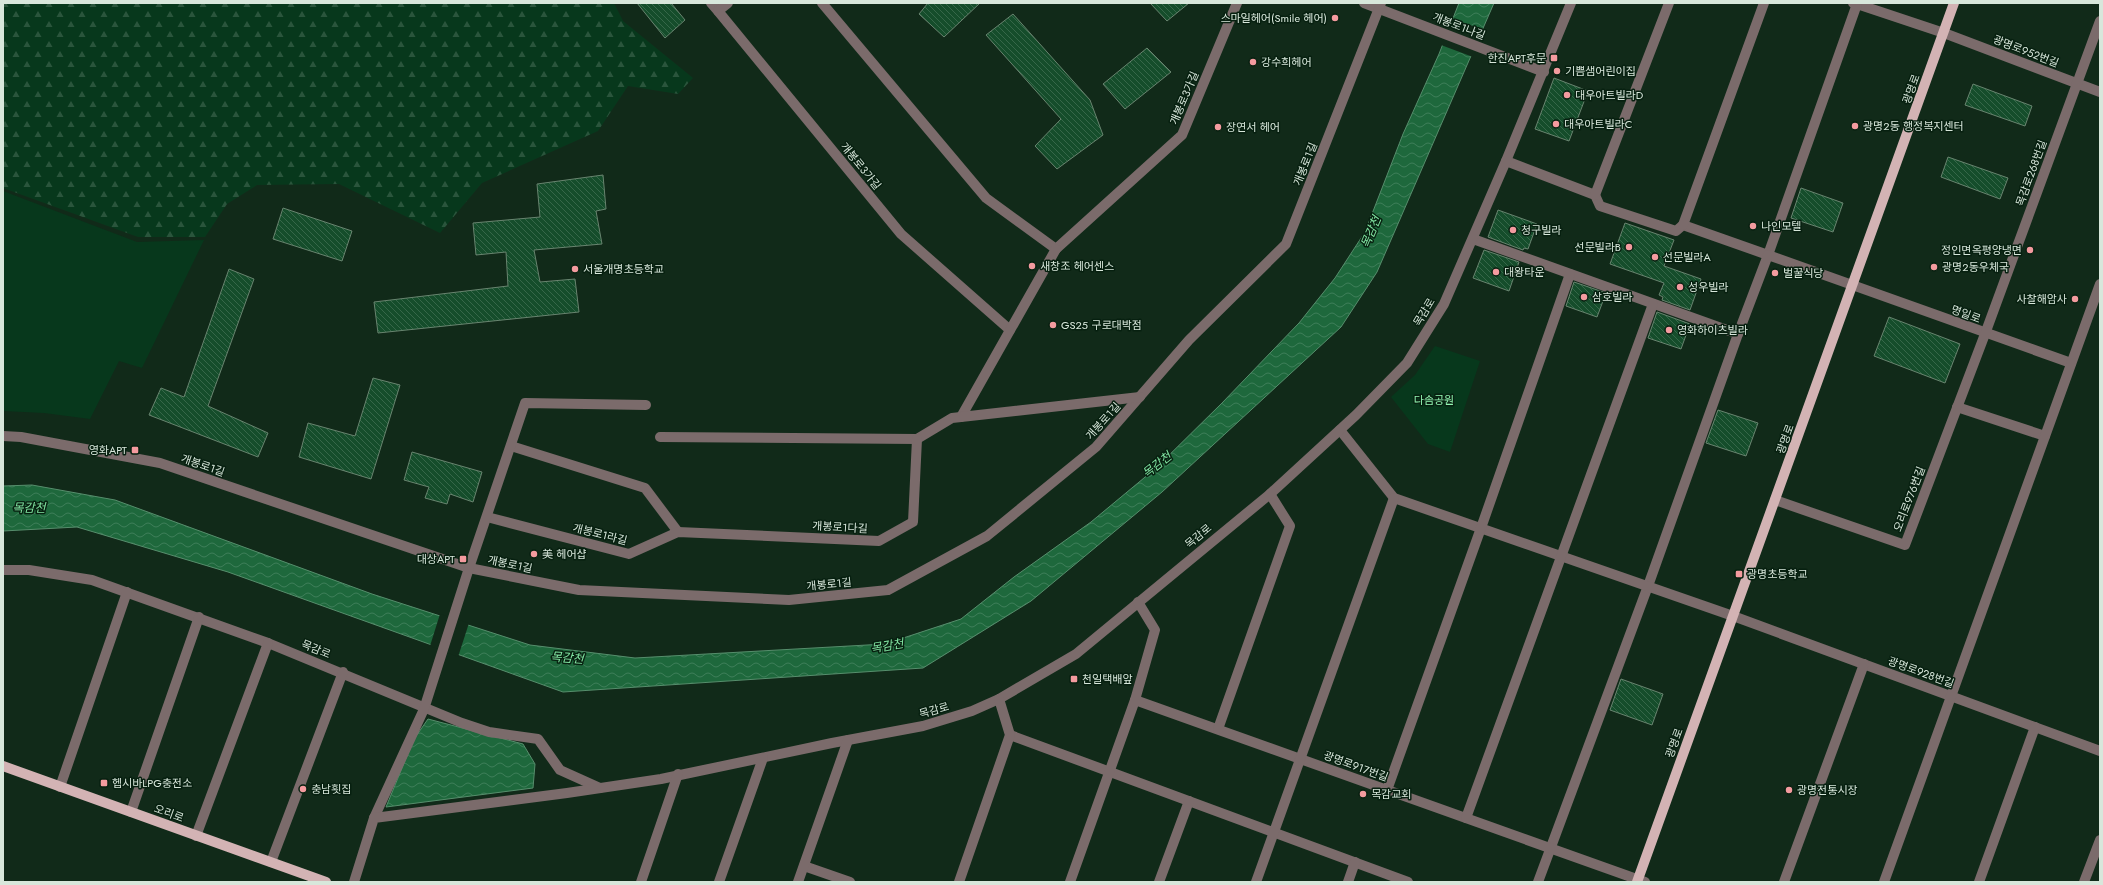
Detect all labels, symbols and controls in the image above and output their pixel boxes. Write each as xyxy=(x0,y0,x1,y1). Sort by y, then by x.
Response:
street label: 개봉로1나길 xyxy=(1430,9,1488,43)
place label: 스마일헤어(Smile 헤어) xyxy=(1220,10,1327,26)
marker: 스마일헤어(Smile 헤어) xyxy=(1330,13,1340,23)
street label: 광명로952번길 xyxy=(1991,31,2061,71)
place label: 한진APT후문 xyxy=(1487,50,1546,66)
marker: 한진APT후문 xyxy=(1549,53,1559,63)
place label: 강수희헤어 xyxy=(1261,54,1312,70)
marker: 강수희헤어 xyxy=(1248,57,1258,67)
place label: 기쁨샘어린이집 xyxy=(1565,63,1636,79)
marker: 기쁨샘어린이집 xyxy=(1552,66,1562,76)
street label: 개봉로3가길 xyxy=(1166,69,1202,127)
street label: 광명로 xyxy=(1898,72,1924,106)
place label: 대우아트빌라D xyxy=(1575,87,1644,103)
marker: 대우아트빌라D xyxy=(1562,90,1572,100)
place label: 대우아트빌라C xyxy=(1564,116,1632,132)
place label: 광명2동 행정복지센터 xyxy=(1863,118,1964,134)
place label: 장연서 헤어 xyxy=(1226,119,1280,135)
marker: 대우아트빌라C xyxy=(1551,119,1561,129)
marker: 광명2동 행정복지센터 xyxy=(1850,121,1860,131)
marker: 장연서 헤어 xyxy=(1213,122,1223,132)
street label: 목감로268번길 xyxy=(2012,138,2050,208)
street label: 개봉로3가길 xyxy=(837,139,885,193)
street label: 개봉로1길 xyxy=(1289,140,1321,188)
water label: 목감천 xyxy=(1356,211,1387,251)
place label: 나인모텔 xyxy=(1761,218,1801,234)
marker: 나인모텔 xyxy=(1748,221,1758,231)
place label: 청구빌라 xyxy=(1521,222,1561,238)
marker: 청구빌라 xyxy=(1508,225,1518,235)
place label: 선문빌라B xyxy=(1574,239,1621,255)
marker: 선문빌라B xyxy=(1624,242,1634,252)
place label: 정인면옥평양냉면 xyxy=(1941,242,2022,258)
marker: 정인면옥평양냉면 xyxy=(2025,245,2035,255)
place label: 선문빌라A xyxy=(1663,249,1711,265)
marker: 선문빌라A xyxy=(1650,252,1660,262)
place label: 새창조 헤어센스 xyxy=(1040,258,1114,274)
place label: 광명2동우체국 xyxy=(1942,259,2009,275)
place label: 서울개명초등학교 xyxy=(583,261,664,277)
marker: 새창조 헤어센스 xyxy=(1027,261,1037,271)
marker: 광명2동우체국 xyxy=(1929,262,1939,272)
marker: 서울개명초등학교 xyxy=(570,264,580,274)
place label: 대왕타운 xyxy=(1504,264,1544,280)
place label: 벌꿀식당 xyxy=(1783,265,1823,281)
marker: 대왕타운 xyxy=(1491,267,1501,277)
marker: 벌꿀식당 xyxy=(1770,268,1780,278)
place label: 성우빌라 xyxy=(1688,279,1728,295)
marker: 성우빌라 xyxy=(1675,282,1685,292)
place label: 삼호빌라 xyxy=(1592,289,1632,305)
place label: 사찰해암사 xyxy=(2016,291,2067,307)
marker: 삼호빌라 xyxy=(1579,292,1589,302)
marker: 사찰해암사 xyxy=(2070,294,2080,304)
street label: 목감로 xyxy=(1409,295,1439,329)
street label: 명일로 xyxy=(1949,301,1983,327)
place label: GS25 구로대박점 xyxy=(1061,317,1142,333)
marker: GS25 구로대박점 xyxy=(1048,320,1058,330)
place label: 영화하이츠빌라 xyxy=(1677,322,1748,338)
marker: 영화하이츠빌라 xyxy=(1664,325,1674,335)
park label: 다솜공원 xyxy=(1414,392,1454,408)
street label: 개봉로1길 xyxy=(1082,399,1124,443)
street label: 광명로 xyxy=(1772,422,1798,456)
place label: 영화APT xyxy=(89,442,127,458)
marker: 영화APT xyxy=(130,445,140,455)
water label: 목감천 xyxy=(1138,447,1177,482)
street label: 개봉로1길 xyxy=(179,450,227,480)
street label: 오리로976번길 xyxy=(1889,464,1929,534)
water label: 목감천 xyxy=(12,499,48,517)
street label: 개봉로1다길 xyxy=(812,518,868,536)
street label: 개봉로1라길 xyxy=(571,520,629,548)
street label: 목감로 xyxy=(1181,520,1215,552)
place label: 美 헤어샵 xyxy=(542,546,587,562)
marker: 美 헤어샵 xyxy=(529,549,539,559)
place label: 대상APT xyxy=(417,551,455,567)
street label: 개봉로1길 xyxy=(486,551,534,577)
marker: 대상APT xyxy=(458,554,468,564)
place label: 광명초등학교 xyxy=(1747,566,1808,582)
marker: 광명초등학교 xyxy=(1734,569,1744,579)
street label: 개봉로1길 xyxy=(806,574,852,594)
water label: 목감천 xyxy=(869,634,907,658)
street label: 목감로 xyxy=(299,636,333,662)
water label: 목감천 xyxy=(550,648,586,668)
street label: 광명로928번길 xyxy=(1886,653,1956,691)
place label: 천일택배앞 xyxy=(1082,671,1133,687)
marker: 천일택배앞 xyxy=(1069,674,1079,684)
street label: 목감로 xyxy=(917,698,951,722)
street label: 광명로 xyxy=(1661,726,1687,760)
street label: 광명로917번길 xyxy=(1321,747,1391,785)
place label: 헵시바LPG충전소 xyxy=(112,775,192,791)
marker: 헵시바LPG충전소 xyxy=(99,778,109,788)
place label: 충남횟집 xyxy=(311,781,351,797)
place label: 광명전통시장 xyxy=(1797,782,1858,798)
marker: 충남횟집 xyxy=(298,784,308,794)
marker: 광명전통시장 xyxy=(1784,785,1794,795)
place label: 목감교회 xyxy=(1371,786,1411,802)
marker: 목감교회 xyxy=(1358,789,1368,799)
street label: 오리로 xyxy=(152,800,186,826)

